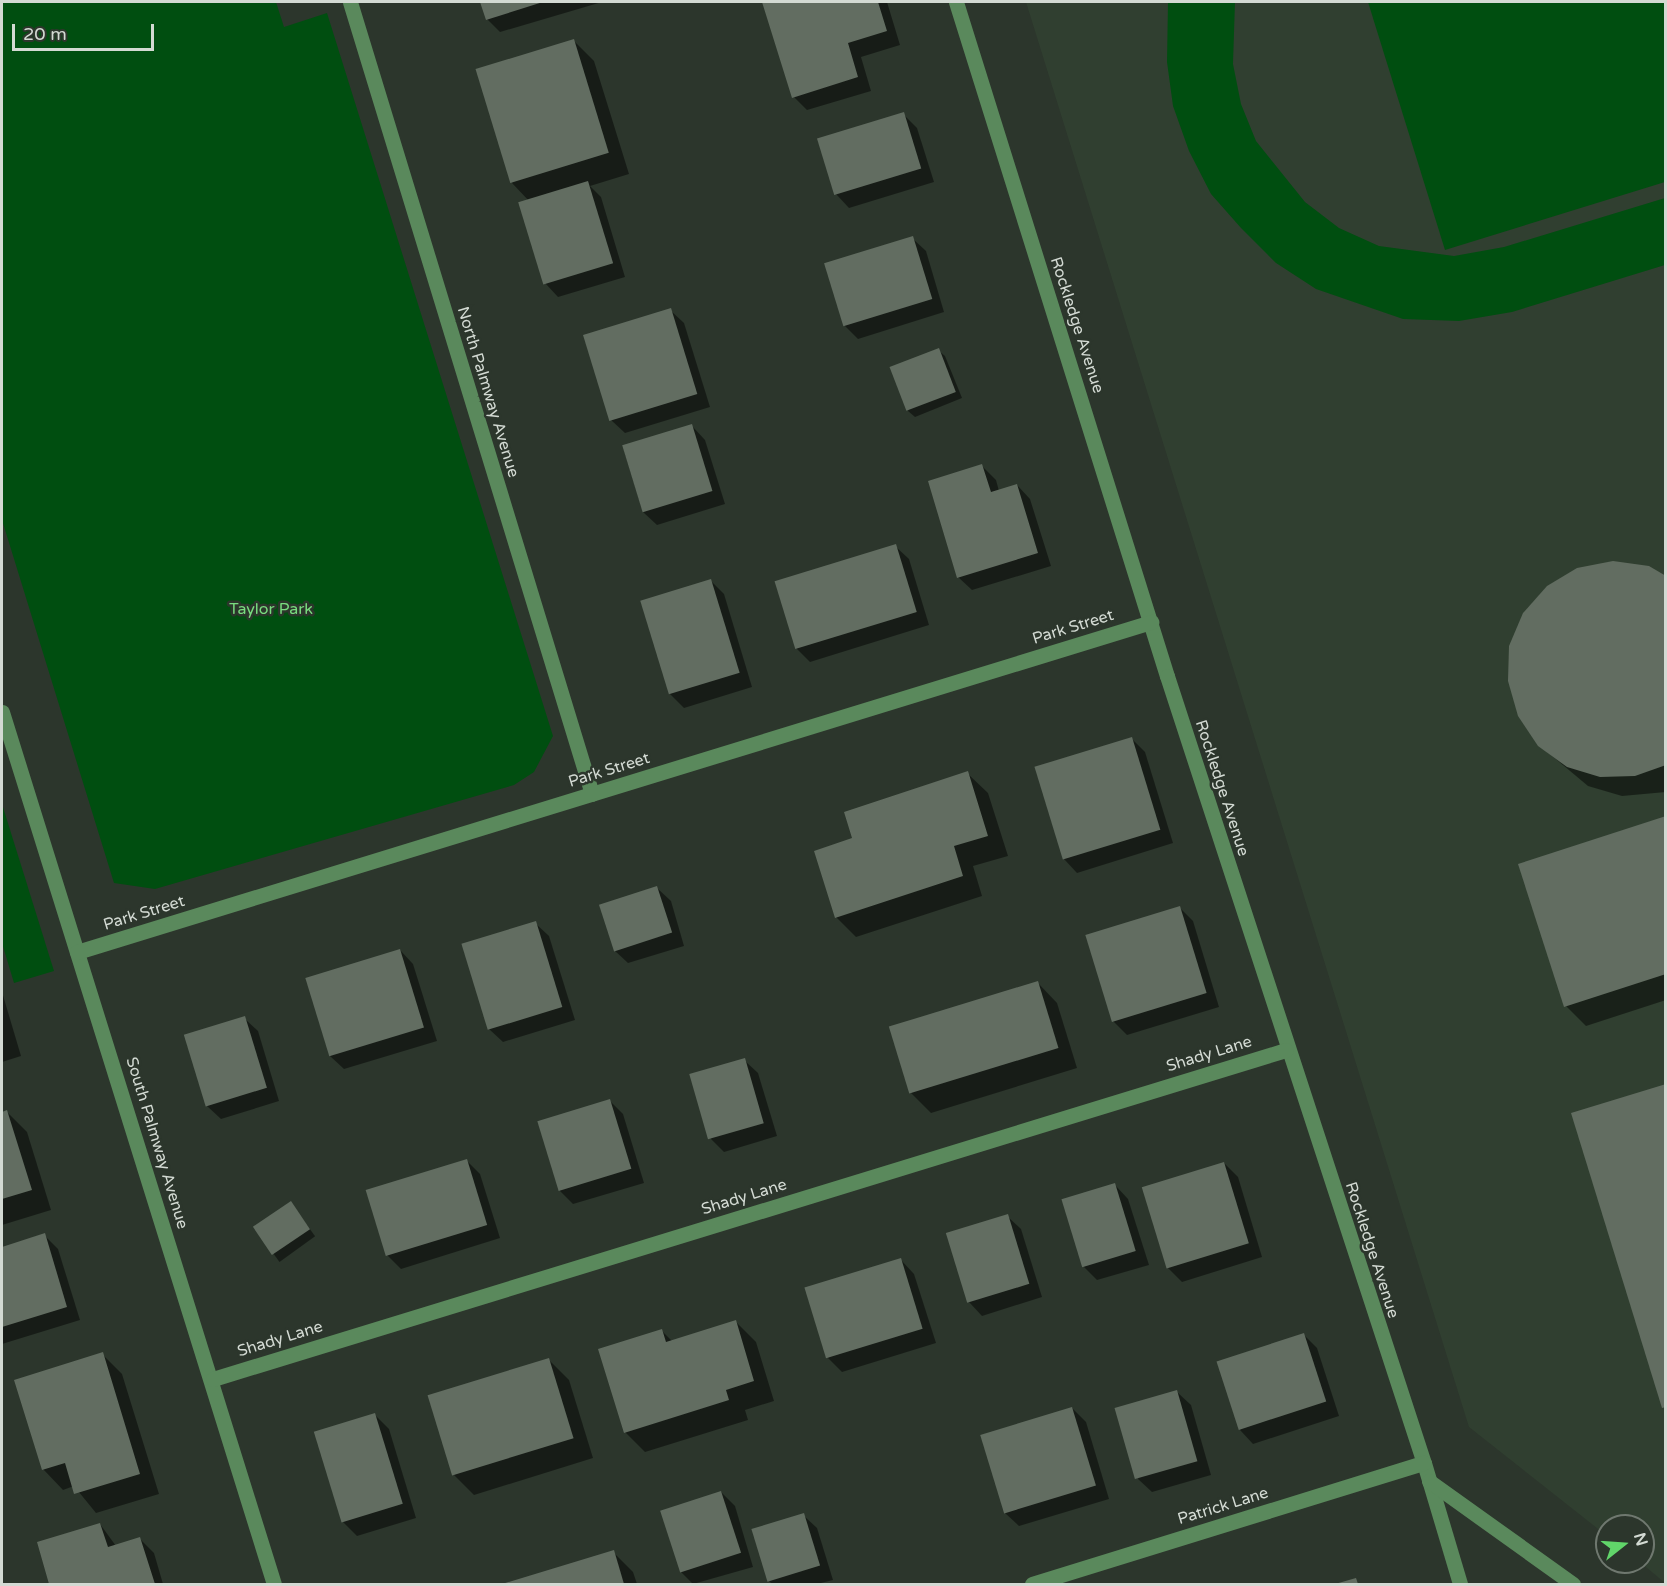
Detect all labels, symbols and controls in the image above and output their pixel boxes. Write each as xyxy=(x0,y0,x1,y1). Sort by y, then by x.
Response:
scale bar xyxy=(15,12,158,50)
text: 20 m xyxy=(23,23,67,45)
street label: Rockledge Avenue xyxy=(1046,254,1108,396)
street label: North Palmway Avenue xyxy=(453,304,523,480)
park label: Taylor Park xyxy=(229,599,313,619)
street label: Park Street xyxy=(1030,606,1116,648)
street label: Rockledge Avenue xyxy=(1191,717,1253,859)
street label: Park Street xyxy=(566,749,652,791)
street label: Park Street xyxy=(101,892,187,934)
street label: Shady Lane xyxy=(1164,1032,1254,1076)
street label: South Palmway Avenue xyxy=(122,1055,192,1231)
street label: Shady Lane xyxy=(699,1175,789,1219)
street label: Rockledge Avenue xyxy=(1341,1179,1403,1321)
street label: Shady Lane xyxy=(235,1317,325,1361)
street label: Patrick Lane xyxy=(1175,1483,1271,1529)
north arrow xyxy=(1595,1514,1655,1574)
text: N xyxy=(1629,1530,1652,1548)

